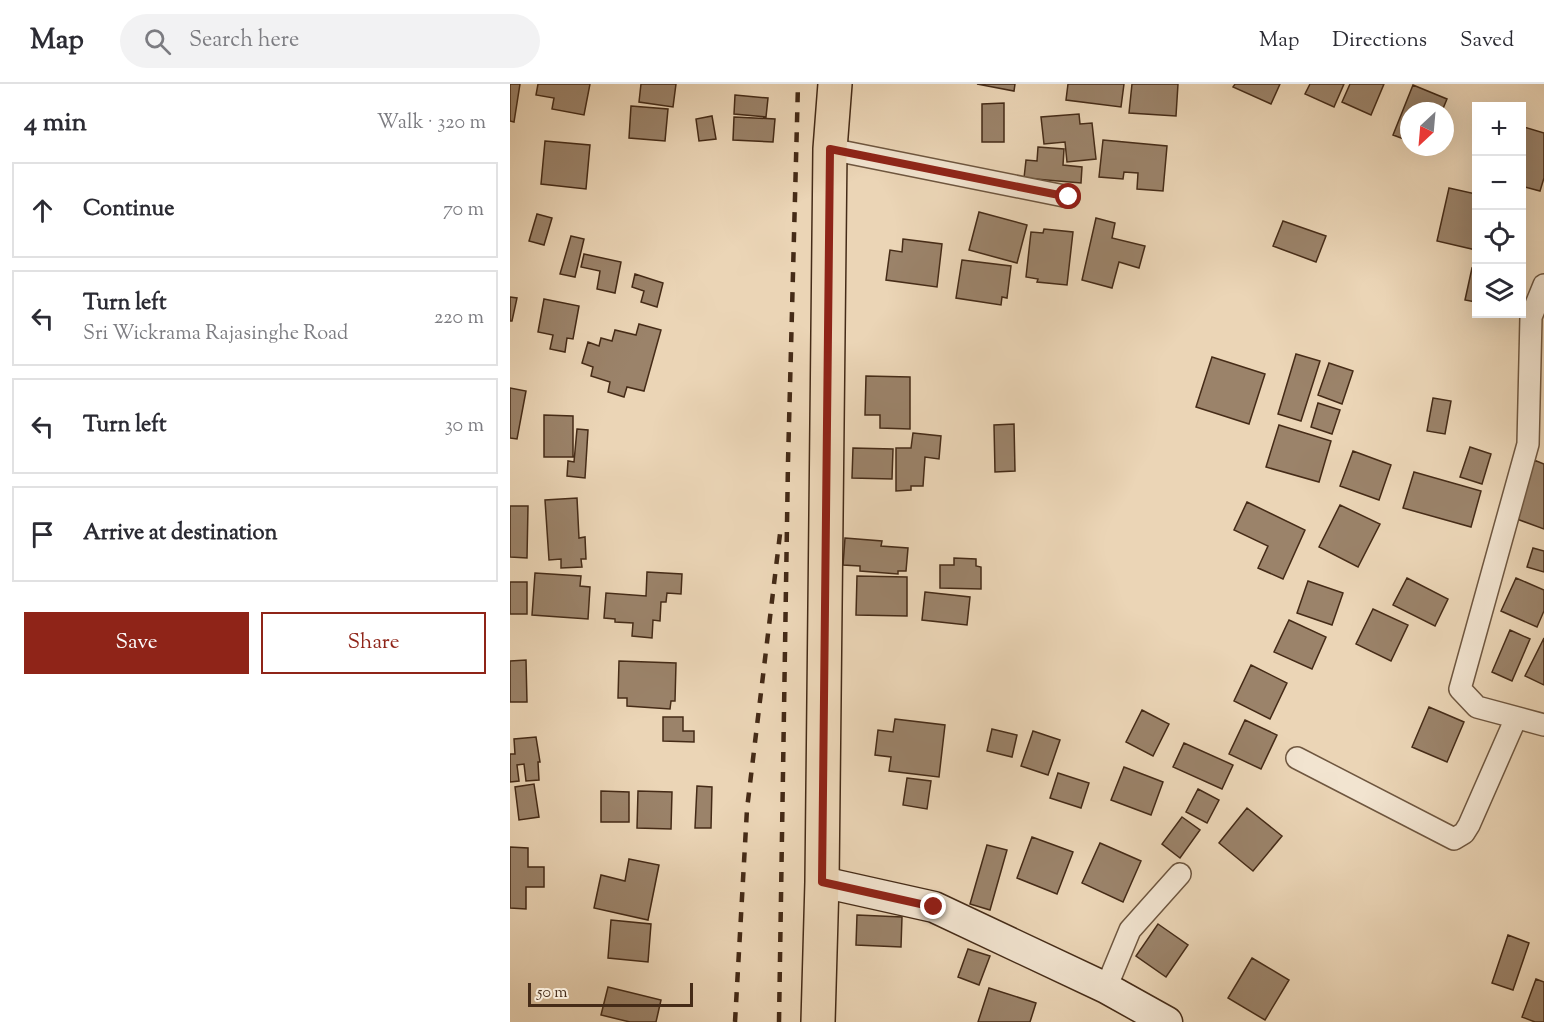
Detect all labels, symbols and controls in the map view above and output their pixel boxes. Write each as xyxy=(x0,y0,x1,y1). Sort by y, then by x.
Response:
search box xyxy=(120,14,540,68)
text: Map xyxy=(30,21,84,61)
icon: search xyxy=(141,25,174,58)
text: Search here xyxy=(189,25,299,57)
text: Map xyxy=(1259,26,1299,56)
text: Directions xyxy=(1332,26,1427,56)
text: Saved xyxy=(1460,26,1514,56)
north arrow xyxy=(1400,102,1454,156)
map controls xyxy=(1472,102,1526,318)
button: + xyxy=(1472,102,1526,156)
text: 4 min xyxy=(24,105,87,142)
text: Walk · 320 m xyxy=(377,109,486,138)
button: − xyxy=(1472,156,1526,210)
route start xyxy=(1055,183,1081,209)
icon: ahead xyxy=(26,194,59,227)
text: Continue xyxy=(83,194,174,226)
text: 70 m xyxy=(443,196,484,225)
button: locate xyxy=(1472,210,1526,264)
button: layers xyxy=(1472,264,1526,318)
text: Turn left xyxy=(83,288,166,320)
icon: left xyxy=(26,302,59,335)
text: 220 m xyxy=(434,304,484,333)
text: Sri Wickrama Rajasinghe Road xyxy=(83,320,348,349)
icon: left xyxy=(26,410,59,443)
text: Turn left xyxy=(83,410,166,442)
text: 30 m xyxy=(445,412,484,441)
icon: arrive xyxy=(26,518,59,551)
text: Arrive at destination xyxy=(83,518,278,550)
button: Save xyxy=(24,612,249,674)
button: Share xyxy=(261,612,486,674)
route end xyxy=(920,893,946,919)
scale bar xyxy=(528,980,693,1008)
text: 50 m xyxy=(537,982,568,1005)

